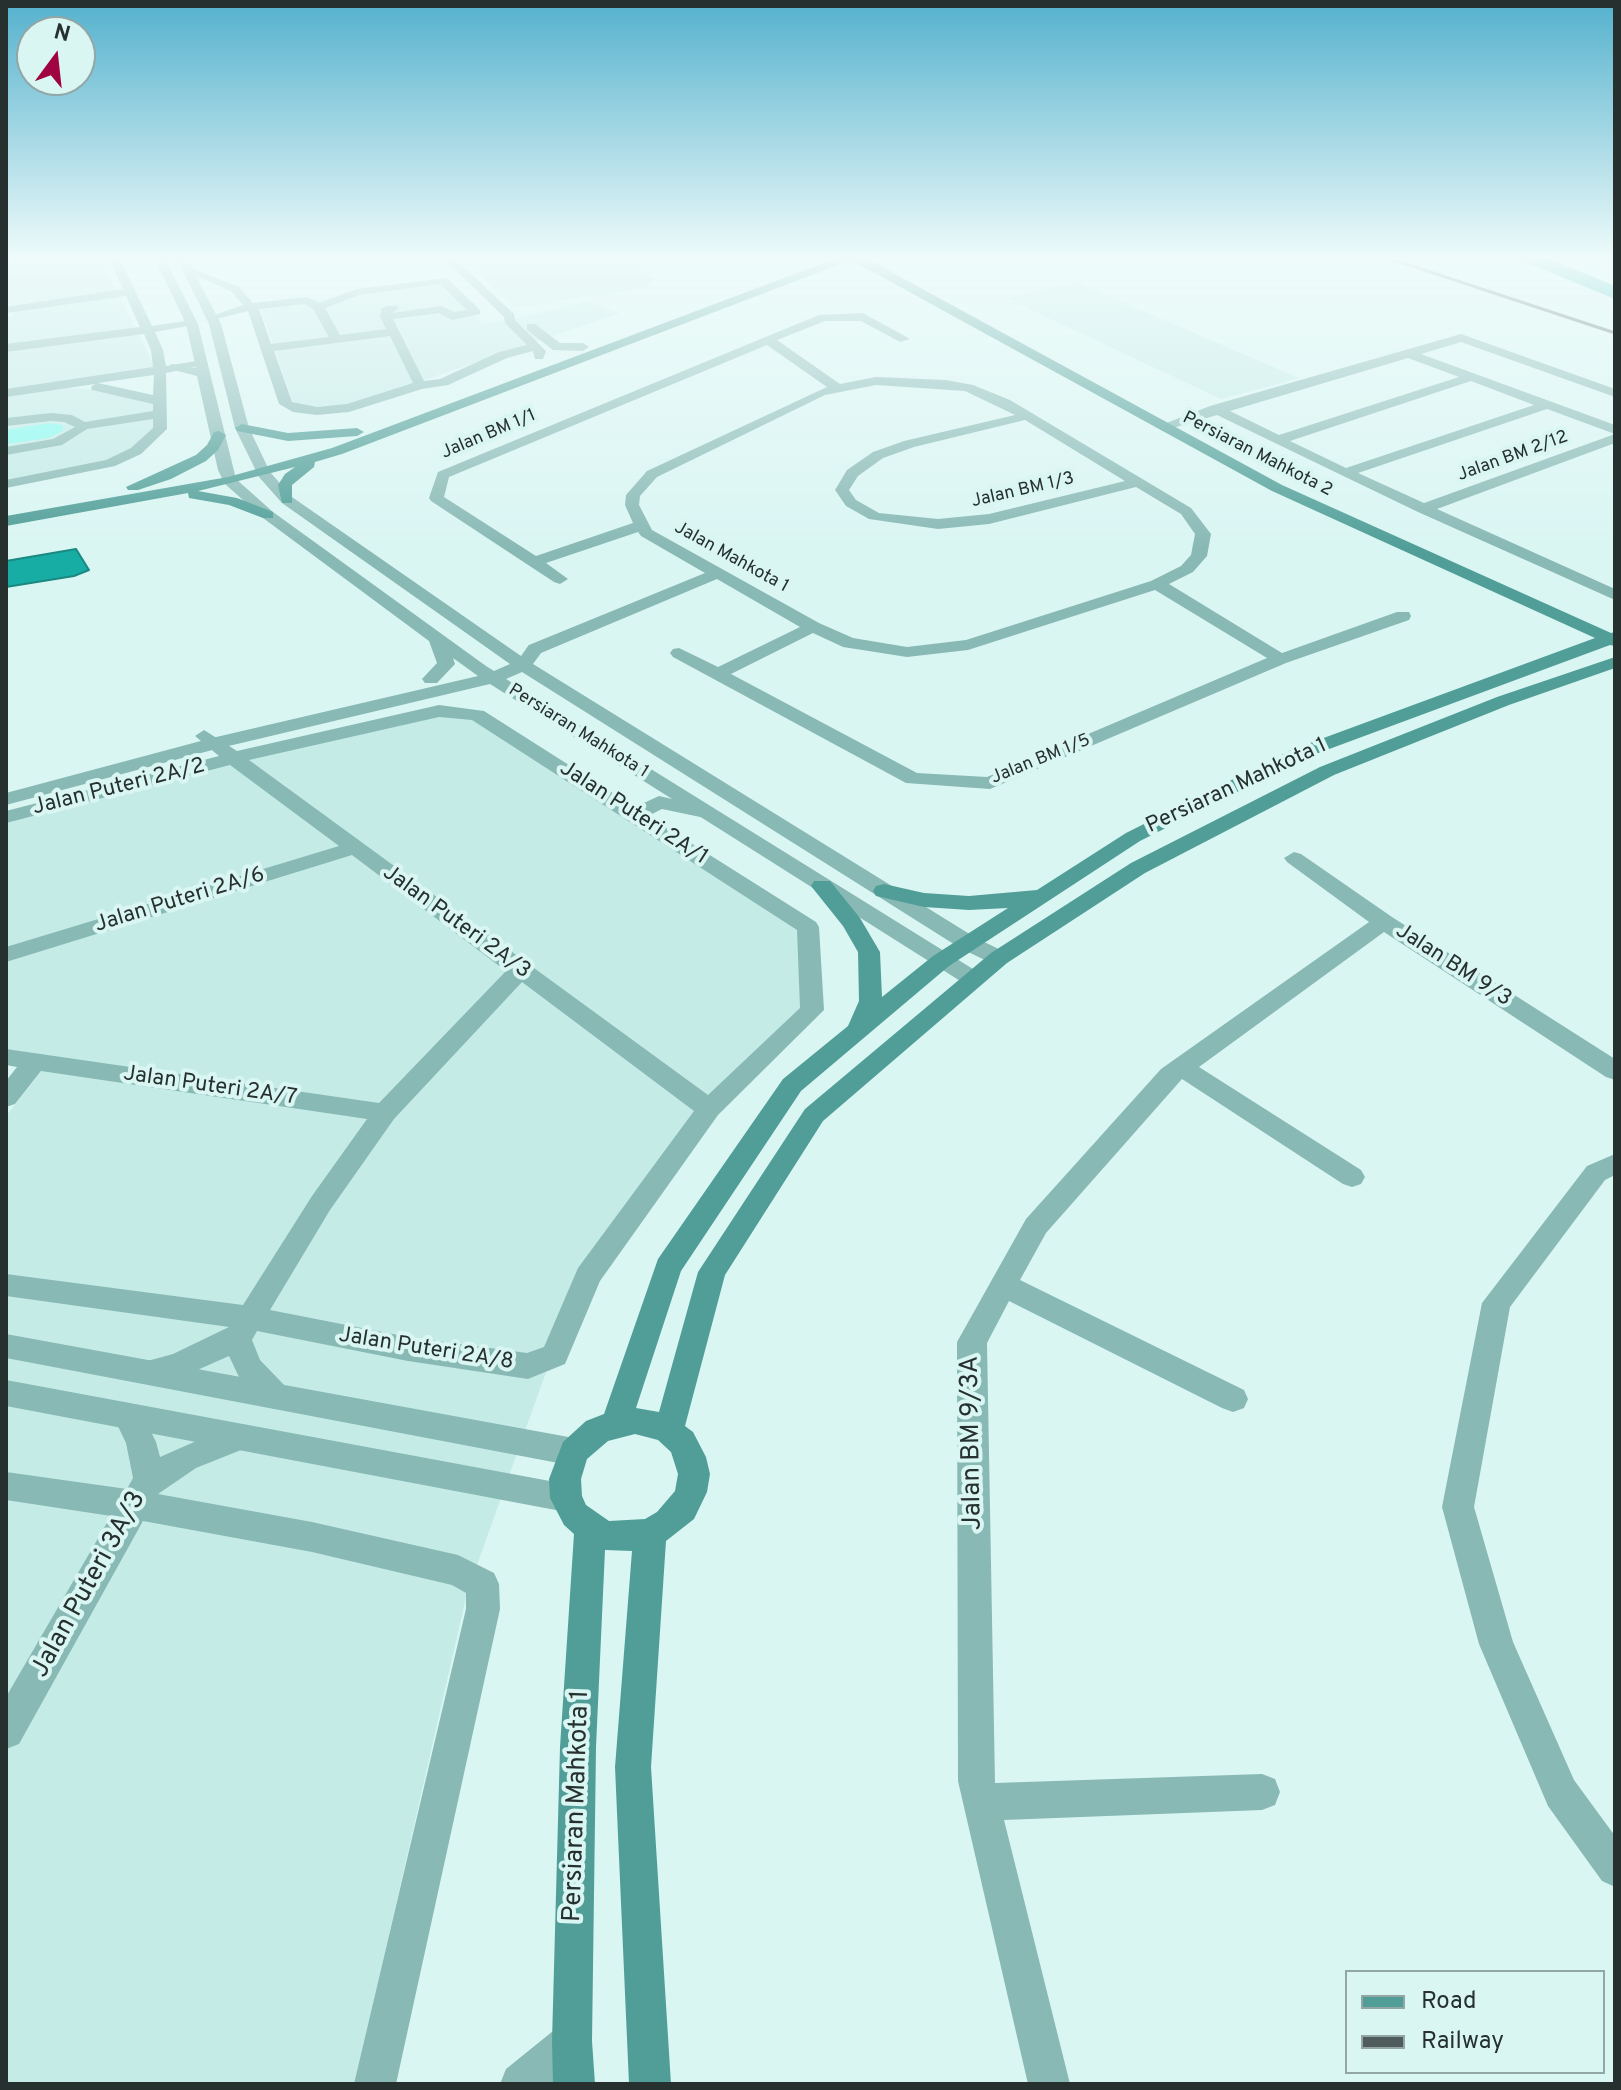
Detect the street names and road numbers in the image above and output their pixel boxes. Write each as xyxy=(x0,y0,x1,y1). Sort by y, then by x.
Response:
street label: Jalan BM 1/1 xyxy=(438,405,540,465)
street label: Persiaran Mahkota 2 xyxy=(1178,408,1336,502)
street label: Jalan BM 2/12 xyxy=(1455,427,1571,487)
street label: Jalan BM 1/3 xyxy=(969,469,1077,513)
street label: Jalan Mahkota 1 xyxy=(670,518,792,598)
street label: Persiaran Mahkota 1 xyxy=(504,680,652,784)
street label: Jalan BM 1/5 xyxy=(988,730,1094,790)
street label: Persiaran Mahkota 1 xyxy=(1142,733,1332,841)
street label: Jalan Puteri 2A/2 xyxy=(30,754,208,822)
street label: Jalan Puteri 2A/1 xyxy=(554,756,712,872)
street label: Jalan Puteri 2A/3 xyxy=(377,860,535,986)
street label: Jalan Puteri 2A/6 xyxy=(92,863,268,939)
street label: Jalan BM 9/3 xyxy=(1390,919,1516,1013)
street label: Jalan Puteri 2A/7 xyxy=(121,1062,299,1112)
street label: Jalan Puteri 2A/8 xyxy=(337,1323,515,1377)
street label: Jalan BM 9/3A xyxy=(956,1355,990,1531)
street label: Jalan Puteri 3A/3 xyxy=(26,1486,154,1684)
street label: Persiaran Mahkota 1 xyxy=(558,1689,598,1923)

